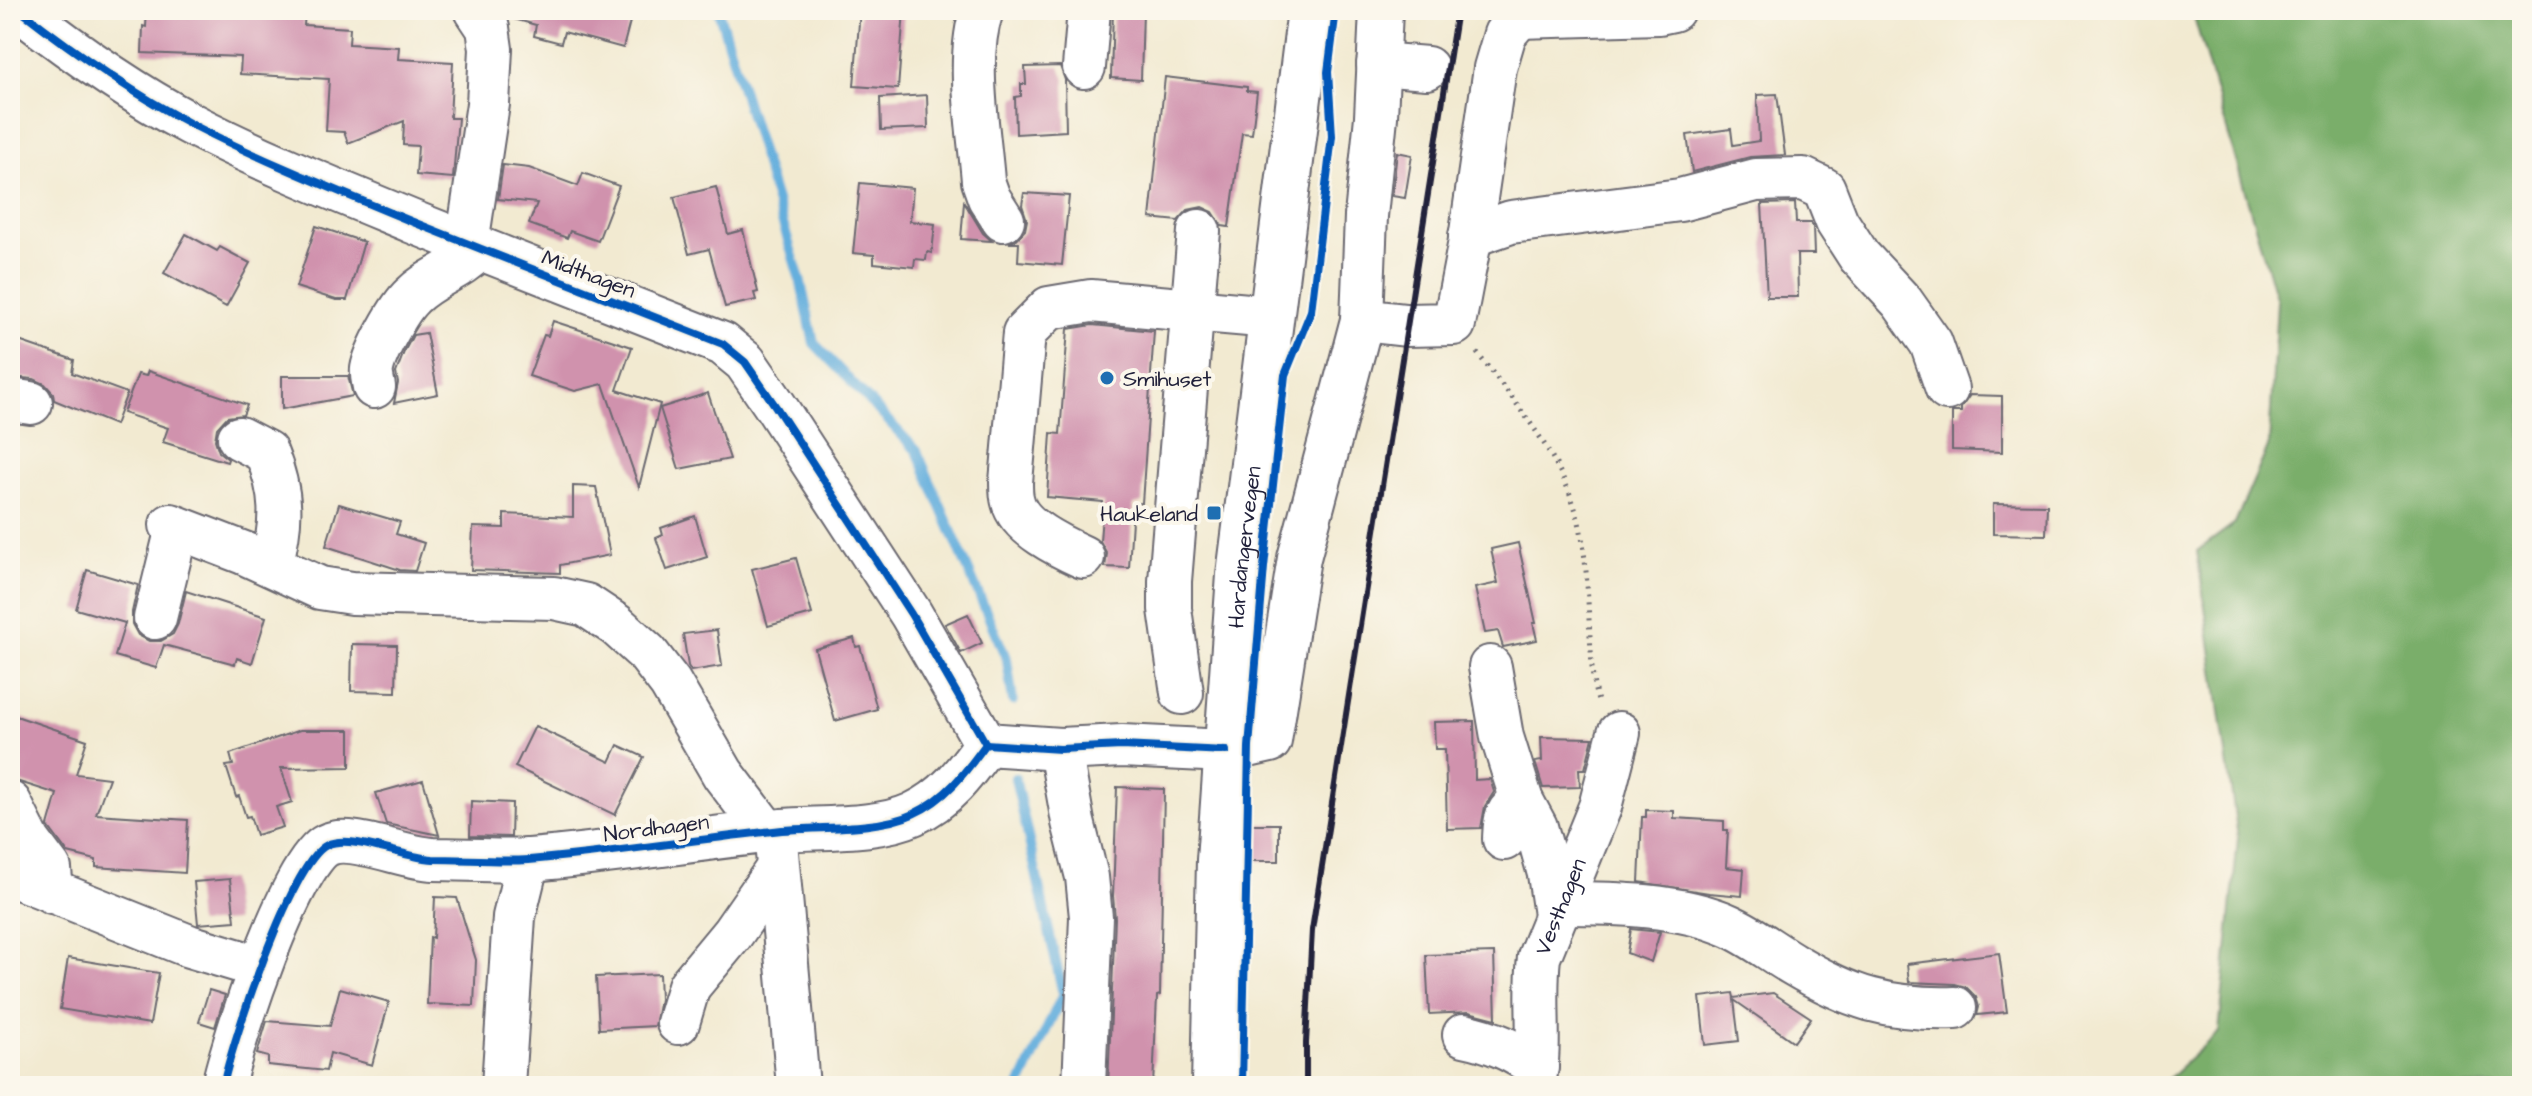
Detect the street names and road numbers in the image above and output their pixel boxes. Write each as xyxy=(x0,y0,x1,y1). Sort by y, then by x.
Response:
street label: Midthagen xyxy=(537,242,640,307)
street label: Hardangervegen xyxy=(1221,464,1270,629)
street label: Nordhagen xyxy=(602,807,711,851)
street label: Vesthagen xyxy=(1527,854,1595,960)

